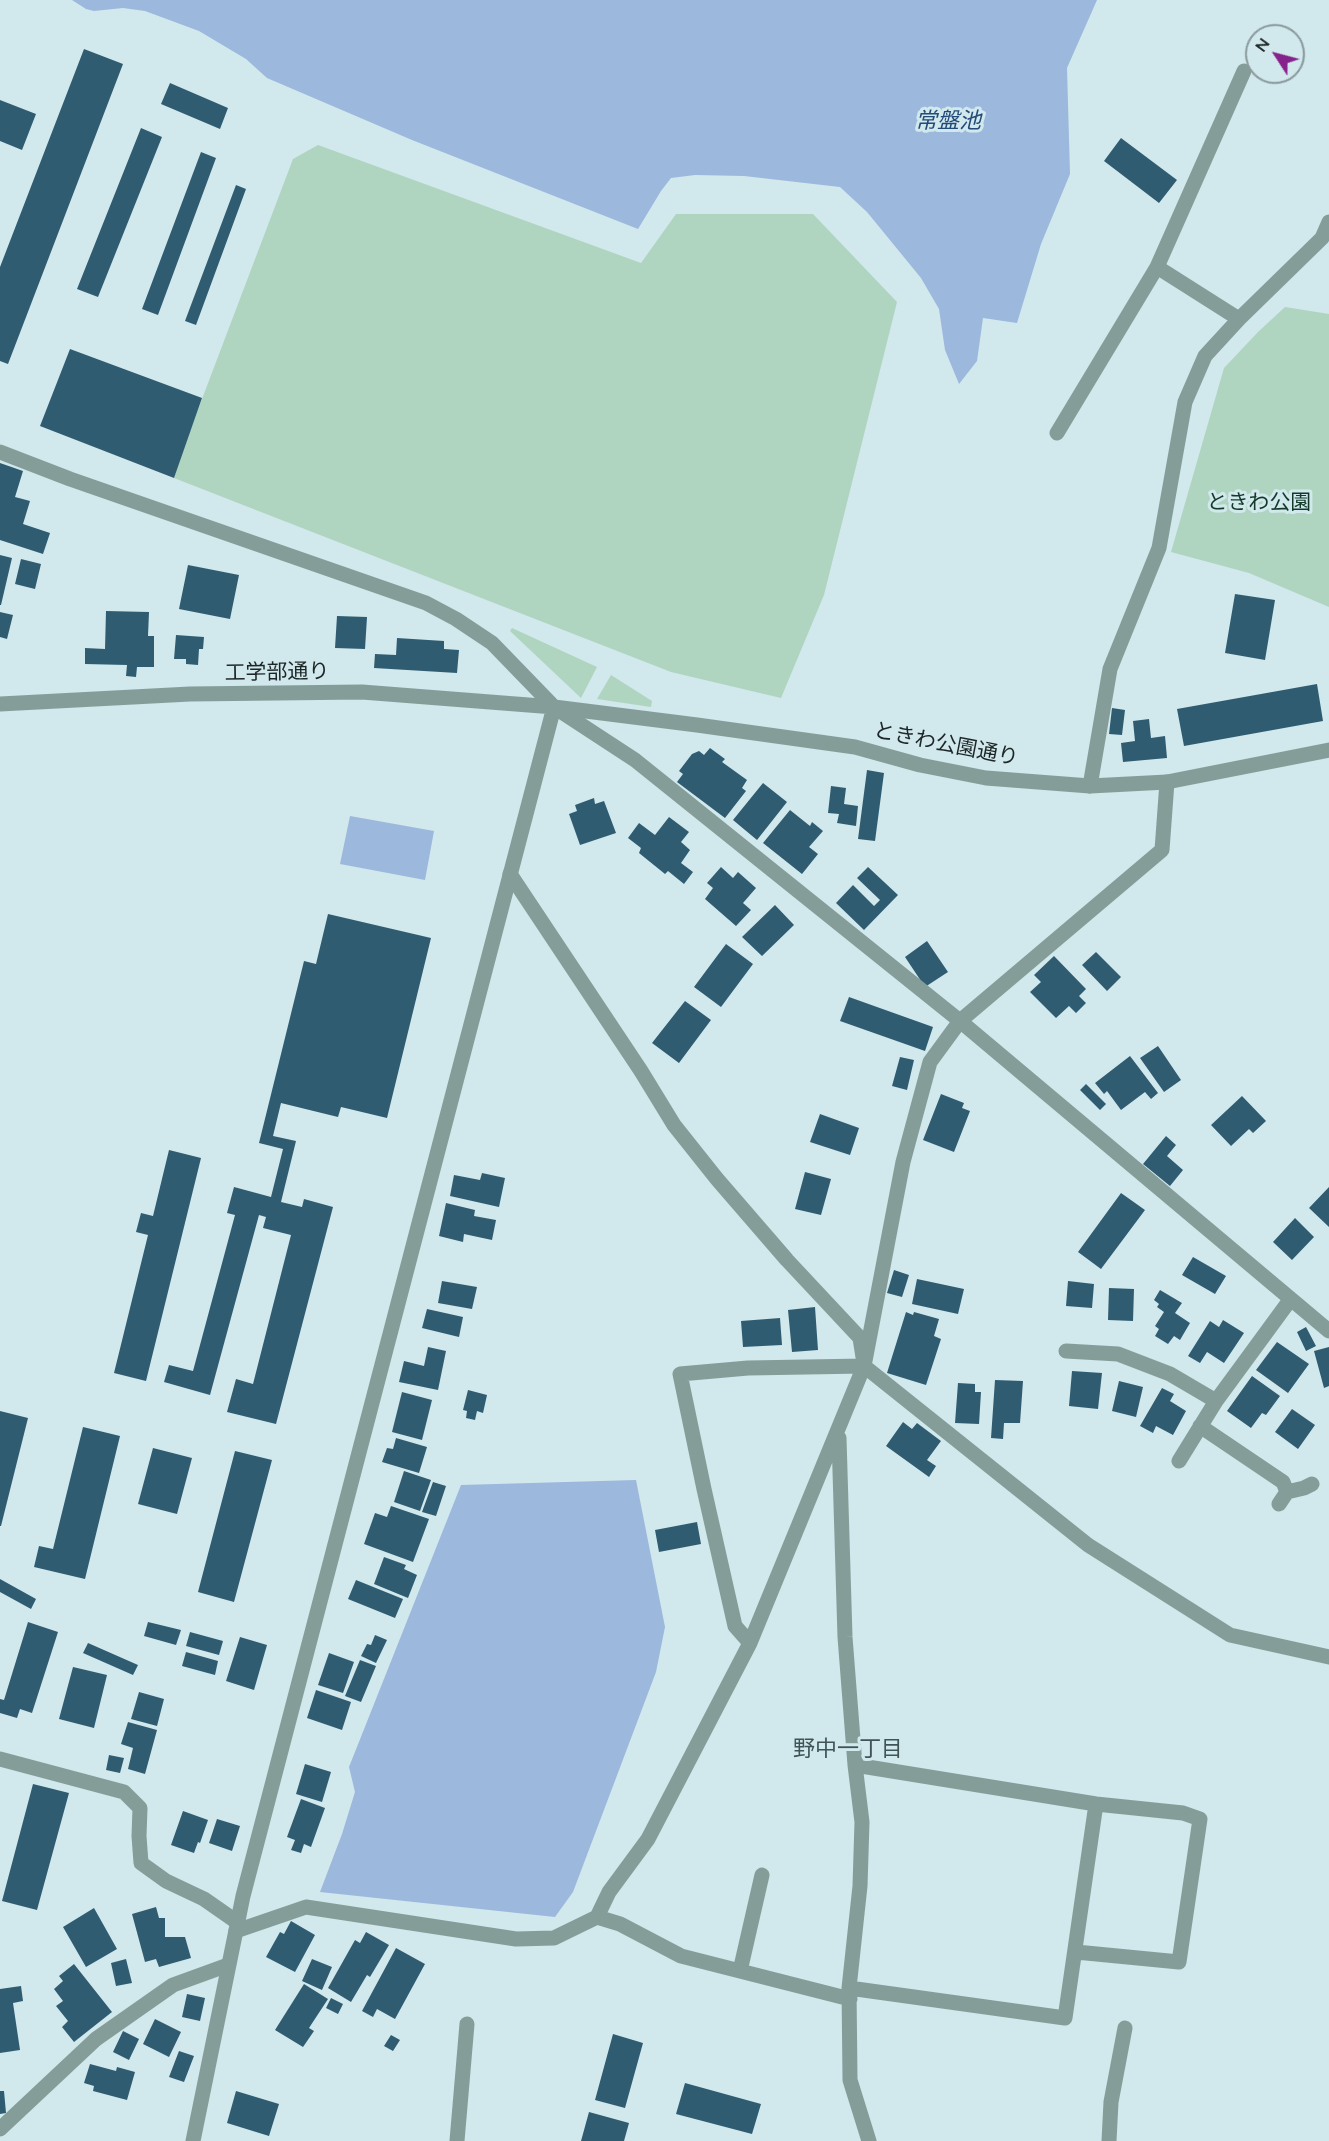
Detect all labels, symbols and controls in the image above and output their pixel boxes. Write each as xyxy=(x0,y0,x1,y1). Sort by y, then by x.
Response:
north arrow xyxy=(1245,24,1305,84)
text: N xyxy=(1250,34,1273,55)
water label: 常盤池 xyxy=(915,108,981,134)
park label: ときわ公園 xyxy=(1207,489,1311,515)
street label: 工学部通り xyxy=(224,658,330,686)
street label: ときわ公園通り xyxy=(871,718,1021,770)
district label: 野中一丁目 xyxy=(793,1736,903,1762)

